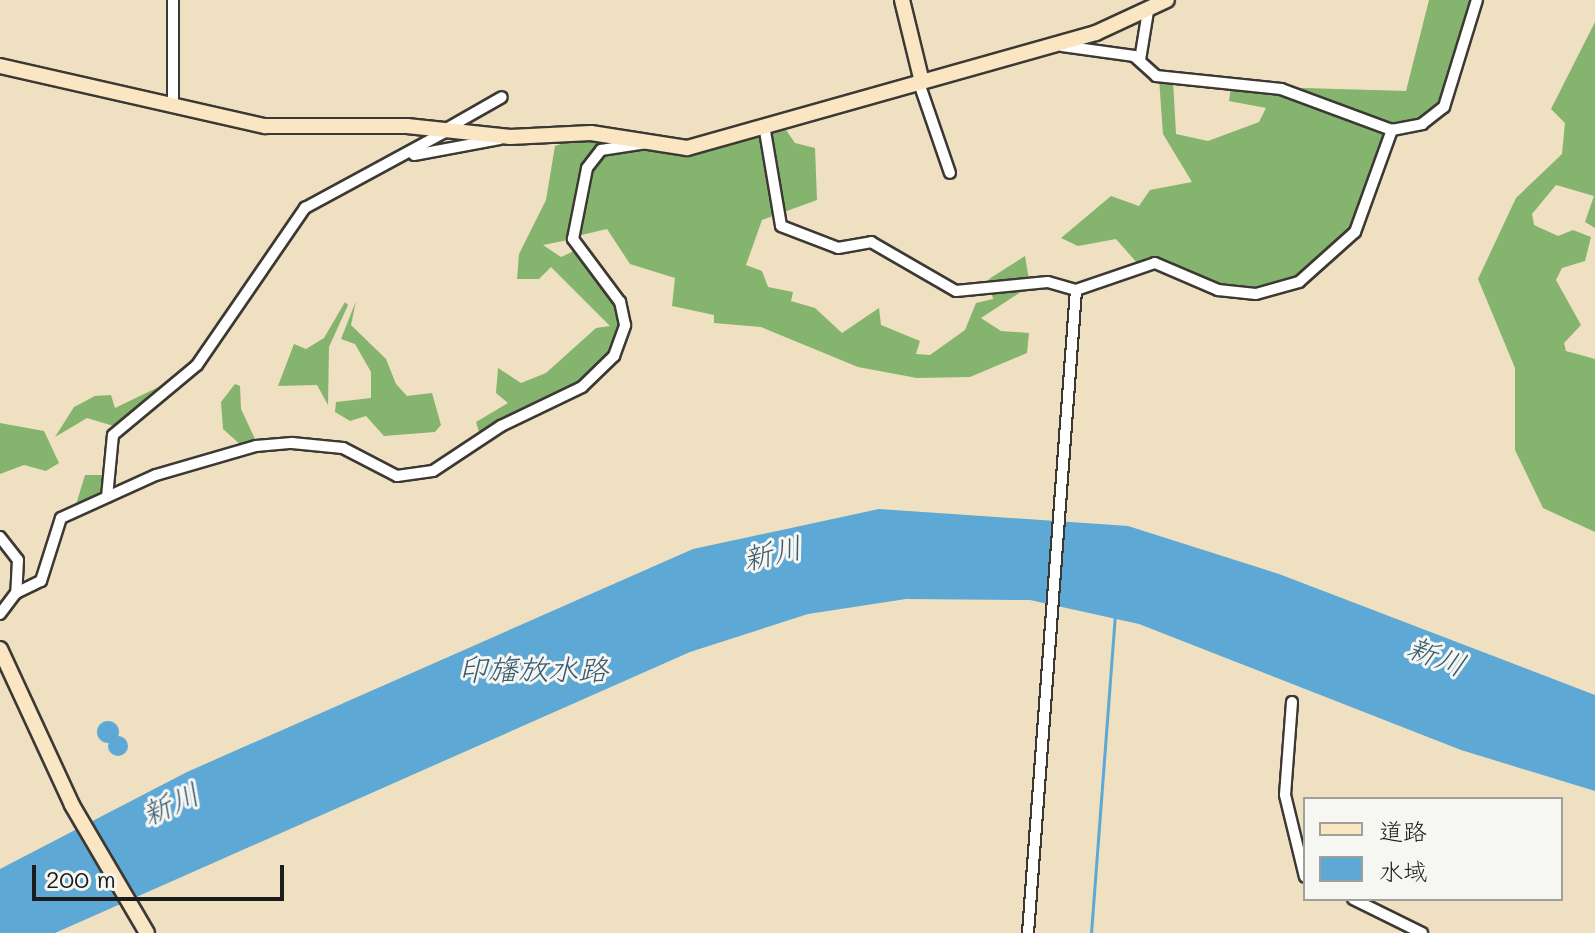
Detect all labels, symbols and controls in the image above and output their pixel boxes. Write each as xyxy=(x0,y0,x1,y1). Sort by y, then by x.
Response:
water label: 新川 xyxy=(739,528,805,576)
water label: 新川 xyxy=(1403,627,1471,683)
water label: 印旛放水路 xyxy=(458,650,608,686)
water label: 新川 xyxy=(135,774,205,832)
legend xyxy=(1303,797,1563,901)
text: 道路 xyxy=(1379,815,1427,846)
scale bar xyxy=(36,849,288,899)
text: 水域 xyxy=(1379,855,1427,886)
text: 200 m xyxy=(46,863,116,894)

